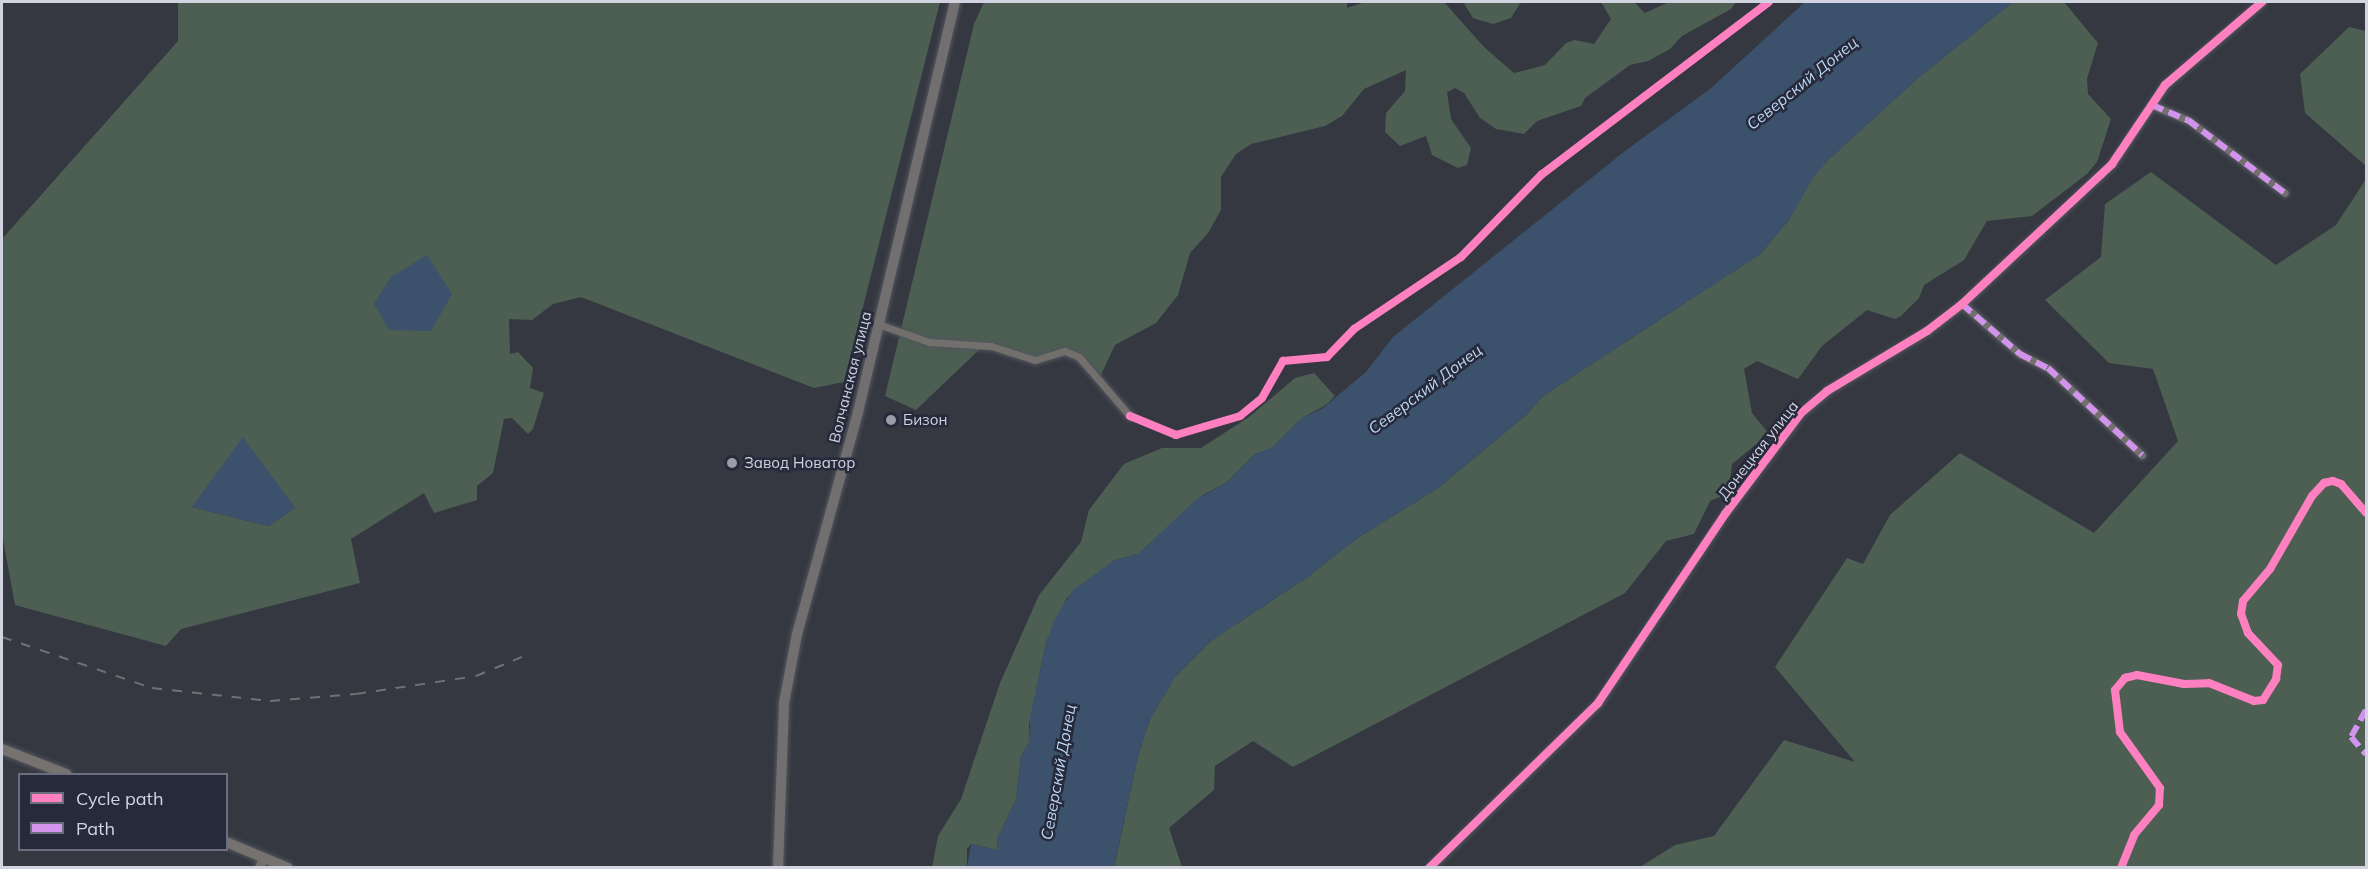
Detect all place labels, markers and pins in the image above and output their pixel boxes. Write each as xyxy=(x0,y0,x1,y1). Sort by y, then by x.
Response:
place label: Бизон xyxy=(903,411,947,429)
marker: Бизон xyxy=(884,413,898,427)
place label: Завод Новатор xyxy=(744,454,855,472)
marker: Завод Новатор xyxy=(725,456,739,470)

